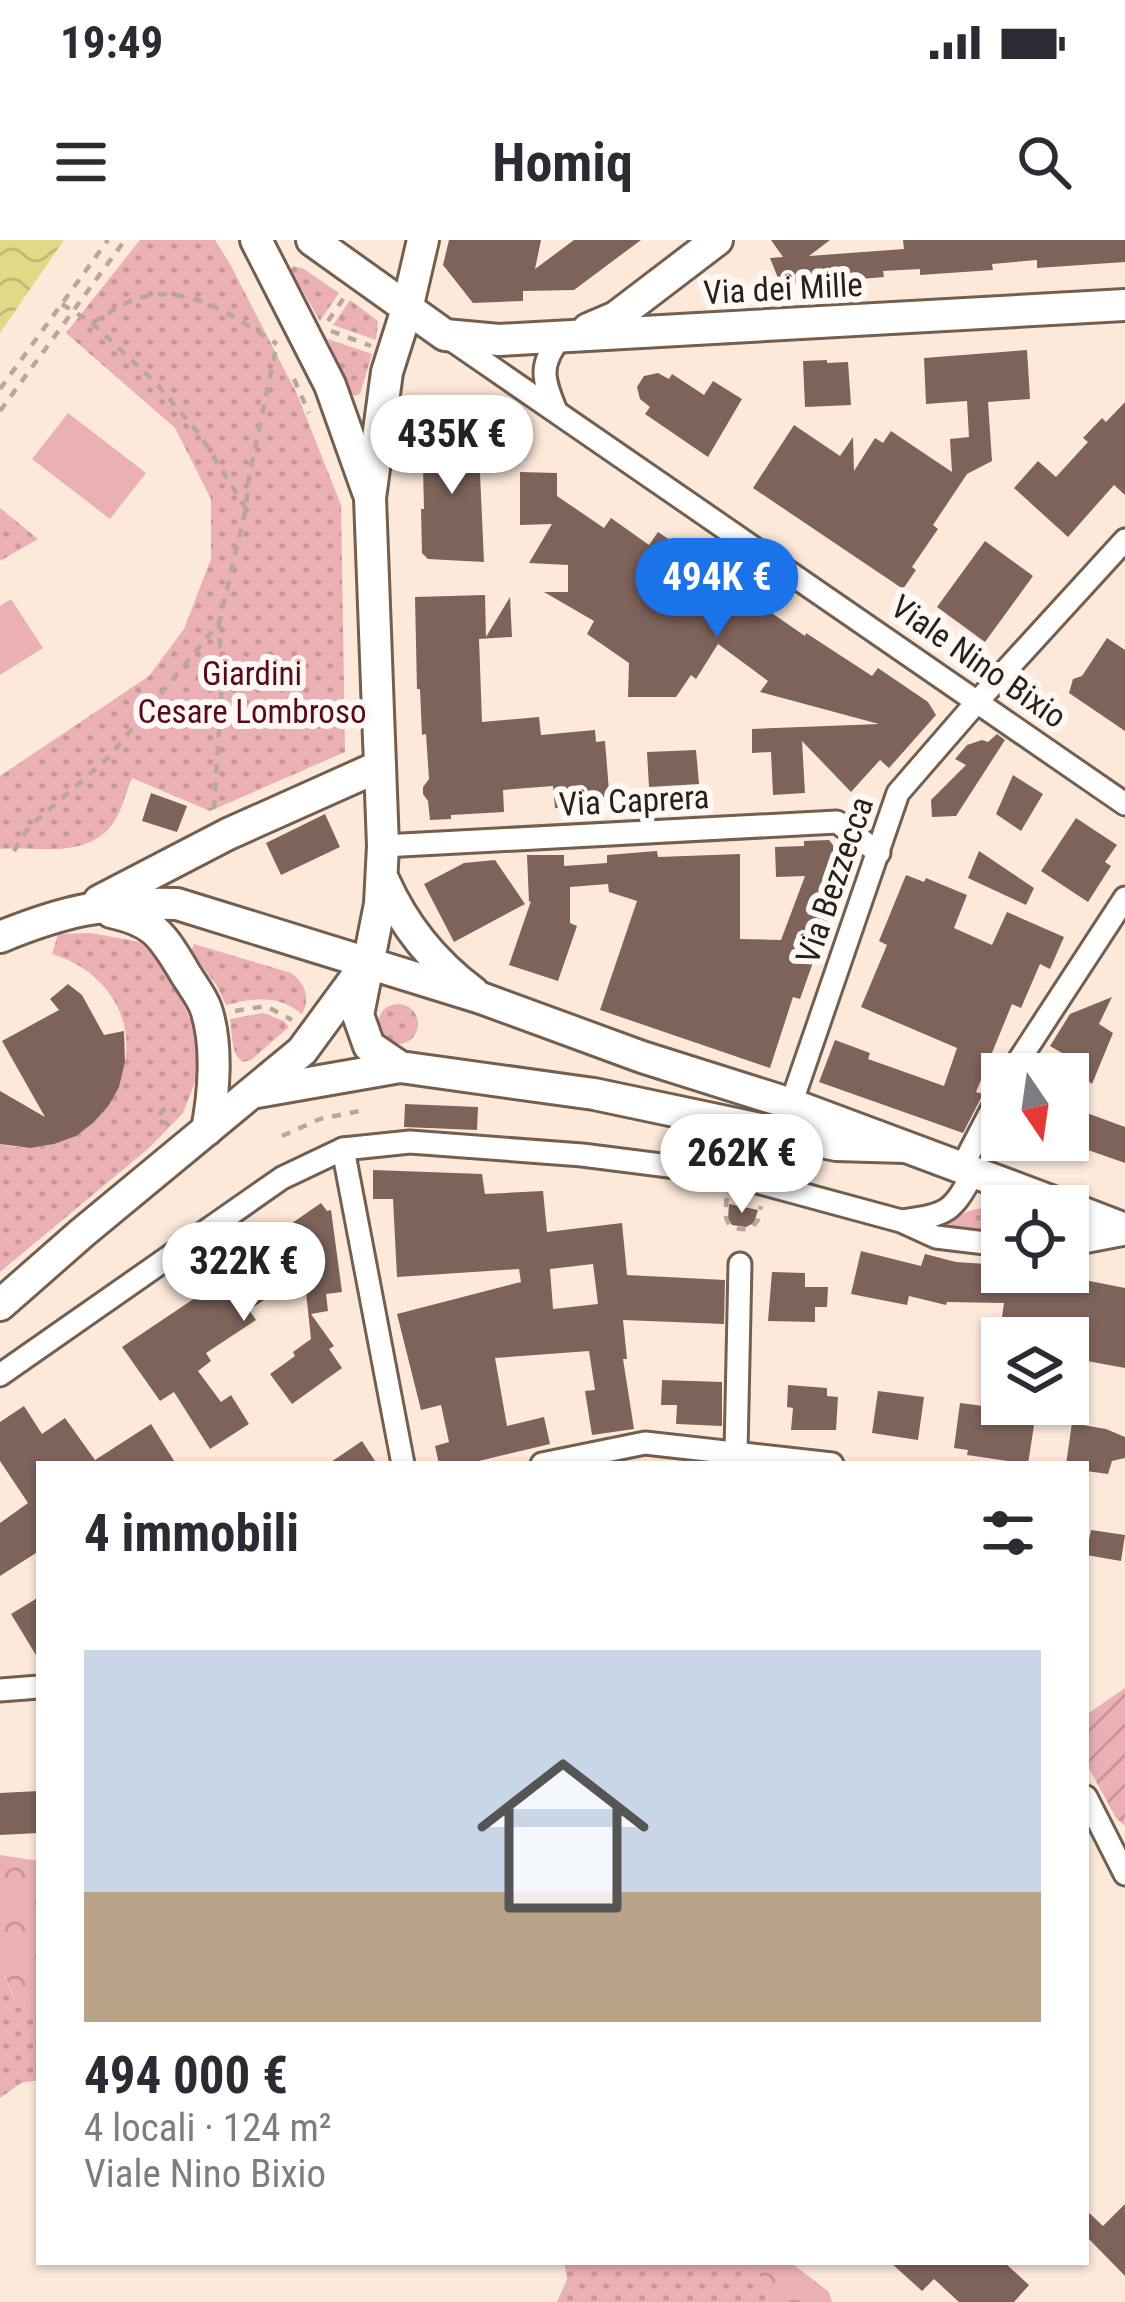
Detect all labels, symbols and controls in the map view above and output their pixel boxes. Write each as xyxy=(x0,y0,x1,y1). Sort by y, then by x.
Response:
text: 19:49 xyxy=(60,16,163,69)
icon: menu xyxy=(48,129,114,195)
icon: search xyxy=(1011,129,1077,195)
text: Homiq xyxy=(492,131,633,194)
street label: Via dei Mille xyxy=(702,265,864,312)
pin: 435K € xyxy=(354,395,550,497)
text: 435K € xyxy=(397,411,507,457)
pin: 494K € xyxy=(619,538,815,640)
text: 494K € xyxy=(662,554,772,600)
street label: Viale Nino Bixio xyxy=(884,587,1074,736)
park label: Giardini Cesare Lombroso xyxy=(137,654,367,731)
street label: Via Caprera xyxy=(558,777,710,824)
street label: Via Bezzecca xyxy=(788,792,881,968)
north arrow xyxy=(981,1053,1089,1161)
map controls xyxy=(981,1053,1089,1425)
pin: 262K € xyxy=(644,1114,840,1216)
text: 262K € xyxy=(687,1130,797,1176)
button: locate xyxy=(981,1185,1089,1293)
pin: 322K € xyxy=(146,1222,342,1324)
text: 322K € xyxy=(189,1238,299,1284)
button: layers xyxy=(981,1317,1089,1425)
icon: filters xyxy=(975,1500,1041,1566)
text: 4 immobili xyxy=(84,1504,299,1563)
icon: home xyxy=(455,1728,671,1944)
text: 494 000 € xyxy=(84,2046,288,2105)
text: 4 locali · 124 m² xyxy=(84,2105,332,2151)
text: Viale Nino Bixio xyxy=(84,2151,326,2197)

